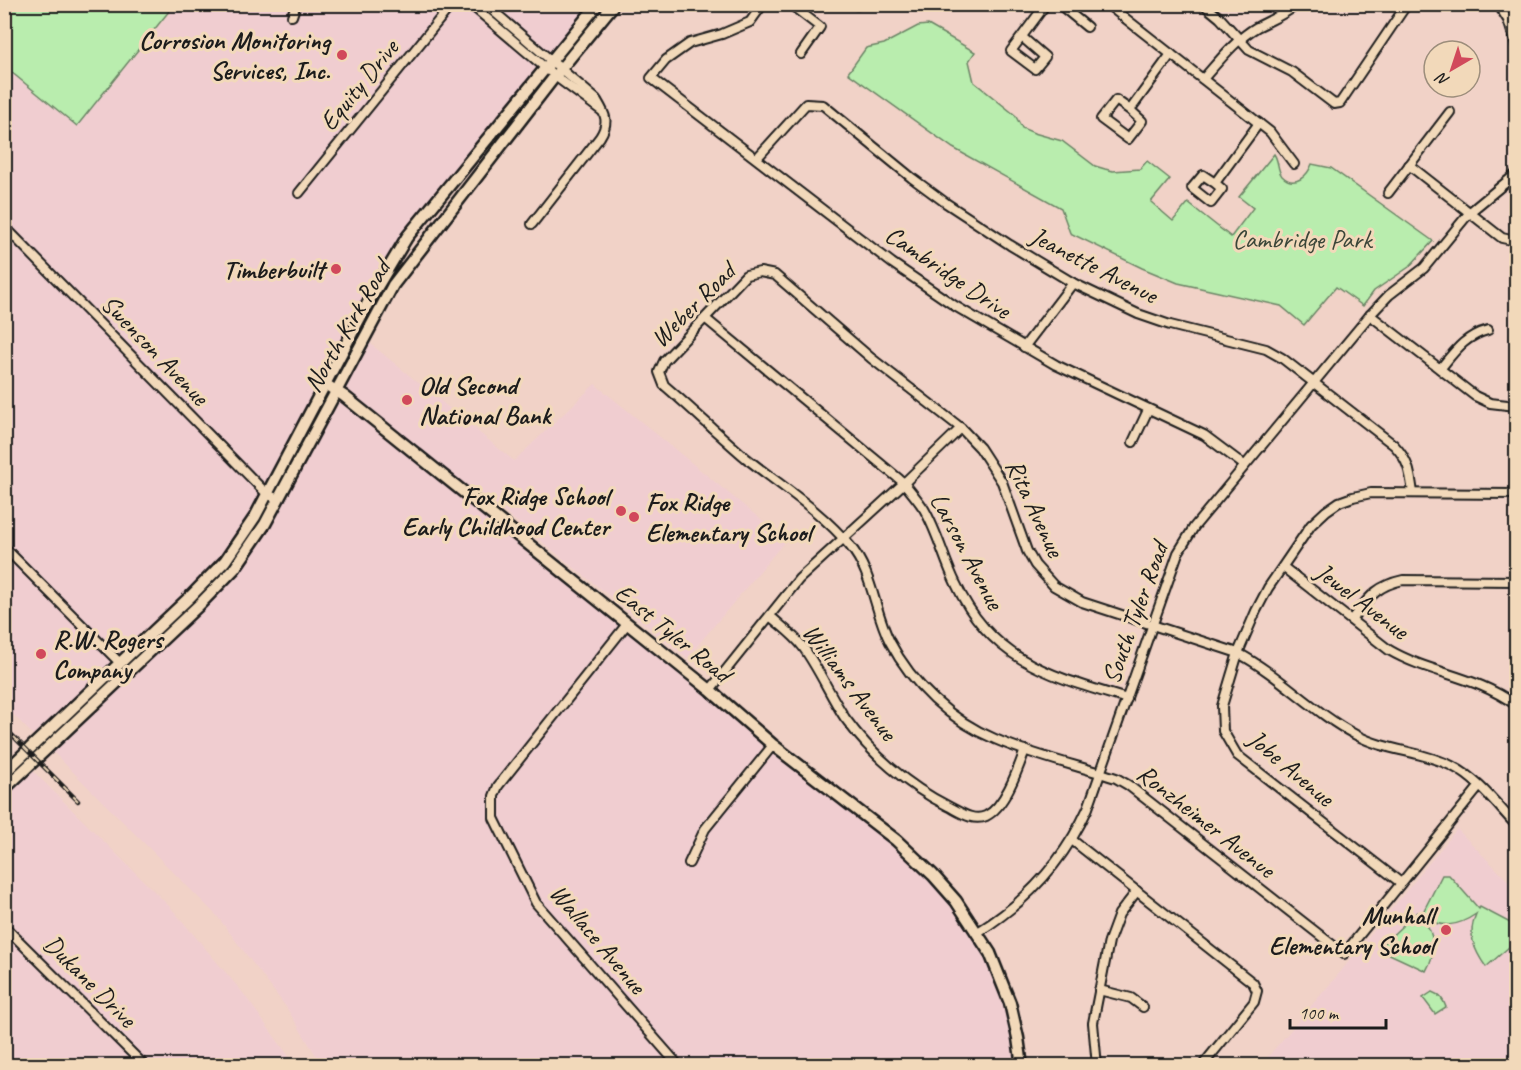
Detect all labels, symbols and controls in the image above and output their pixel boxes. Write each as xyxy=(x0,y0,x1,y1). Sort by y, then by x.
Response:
place label: Corrosion Monitoring Services, Inc. xyxy=(139,24,333,87)
street label: Equity Drive xyxy=(312,31,407,137)
north arrow xyxy=(1422,39,1482,99)
marker: Corrosion Monitoring Services, Inc. xyxy=(335,48,349,62)
text: N xyxy=(1431,67,1453,91)
street label: Cambridge Drive xyxy=(879,218,1018,327)
street label: Jeanette Avenue xyxy=(1023,218,1165,312)
park label: Cambridge Park xyxy=(1232,223,1374,256)
street label: North Kirk Road xyxy=(296,251,400,398)
place label: Timberbuilt xyxy=(223,253,328,286)
street label: Weber Road xyxy=(644,253,745,354)
marker: Timberbuilt xyxy=(329,262,343,276)
street label: Swenson Avenue xyxy=(94,288,217,413)
place label: Old Second National Bank xyxy=(419,369,552,432)
marker: Old Second National Bank xyxy=(400,393,414,407)
street label: Rita Avenue xyxy=(998,454,1073,564)
place label: Fox Ridge School Early Childhood Center xyxy=(402,480,614,543)
place label: Fox Ridge Elementary School xyxy=(646,486,816,549)
street label: Larson Avenue xyxy=(922,487,1012,616)
marker: Fox Ridge School Early Childhood Center xyxy=(614,504,628,518)
marker: Fox Ridge Elementary School xyxy=(627,510,641,524)
street label: South Tyler Road xyxy=(1094,534,1177,688)
street label: Jewel Avenue xyxy=(1307,554,1416,648)
street label: East Tyler Road xyxy=(608,576,741,692)
street label: Williams Avenue xyxy=(795,617,906,748)
place label: R.W. Rogers Company xyxy=(53,623,165,686)
marker: R.W. Rogers Company xyxy=(34,647,48,661)
street label: Jobe Avenue xyxy=(1239,721,1342,815)
street label: Ronzheimer Avenue xyxy=(1130,757,1284,887)
street label: Wallace Avenue xyxy=(542,877,655,1002)
place label: Munhall Elementary School xyxy=(1269,899,1439,962)
marker: Munhall Elementary School xyxy=(1439,923,1453,937)
street label: Dukane Drive xyxy=(37,928,144,1035)
scale bar xyxy=(1290,992,1386,1030)
text: 100 m xyxy=(1299,1002,1340,1024)

